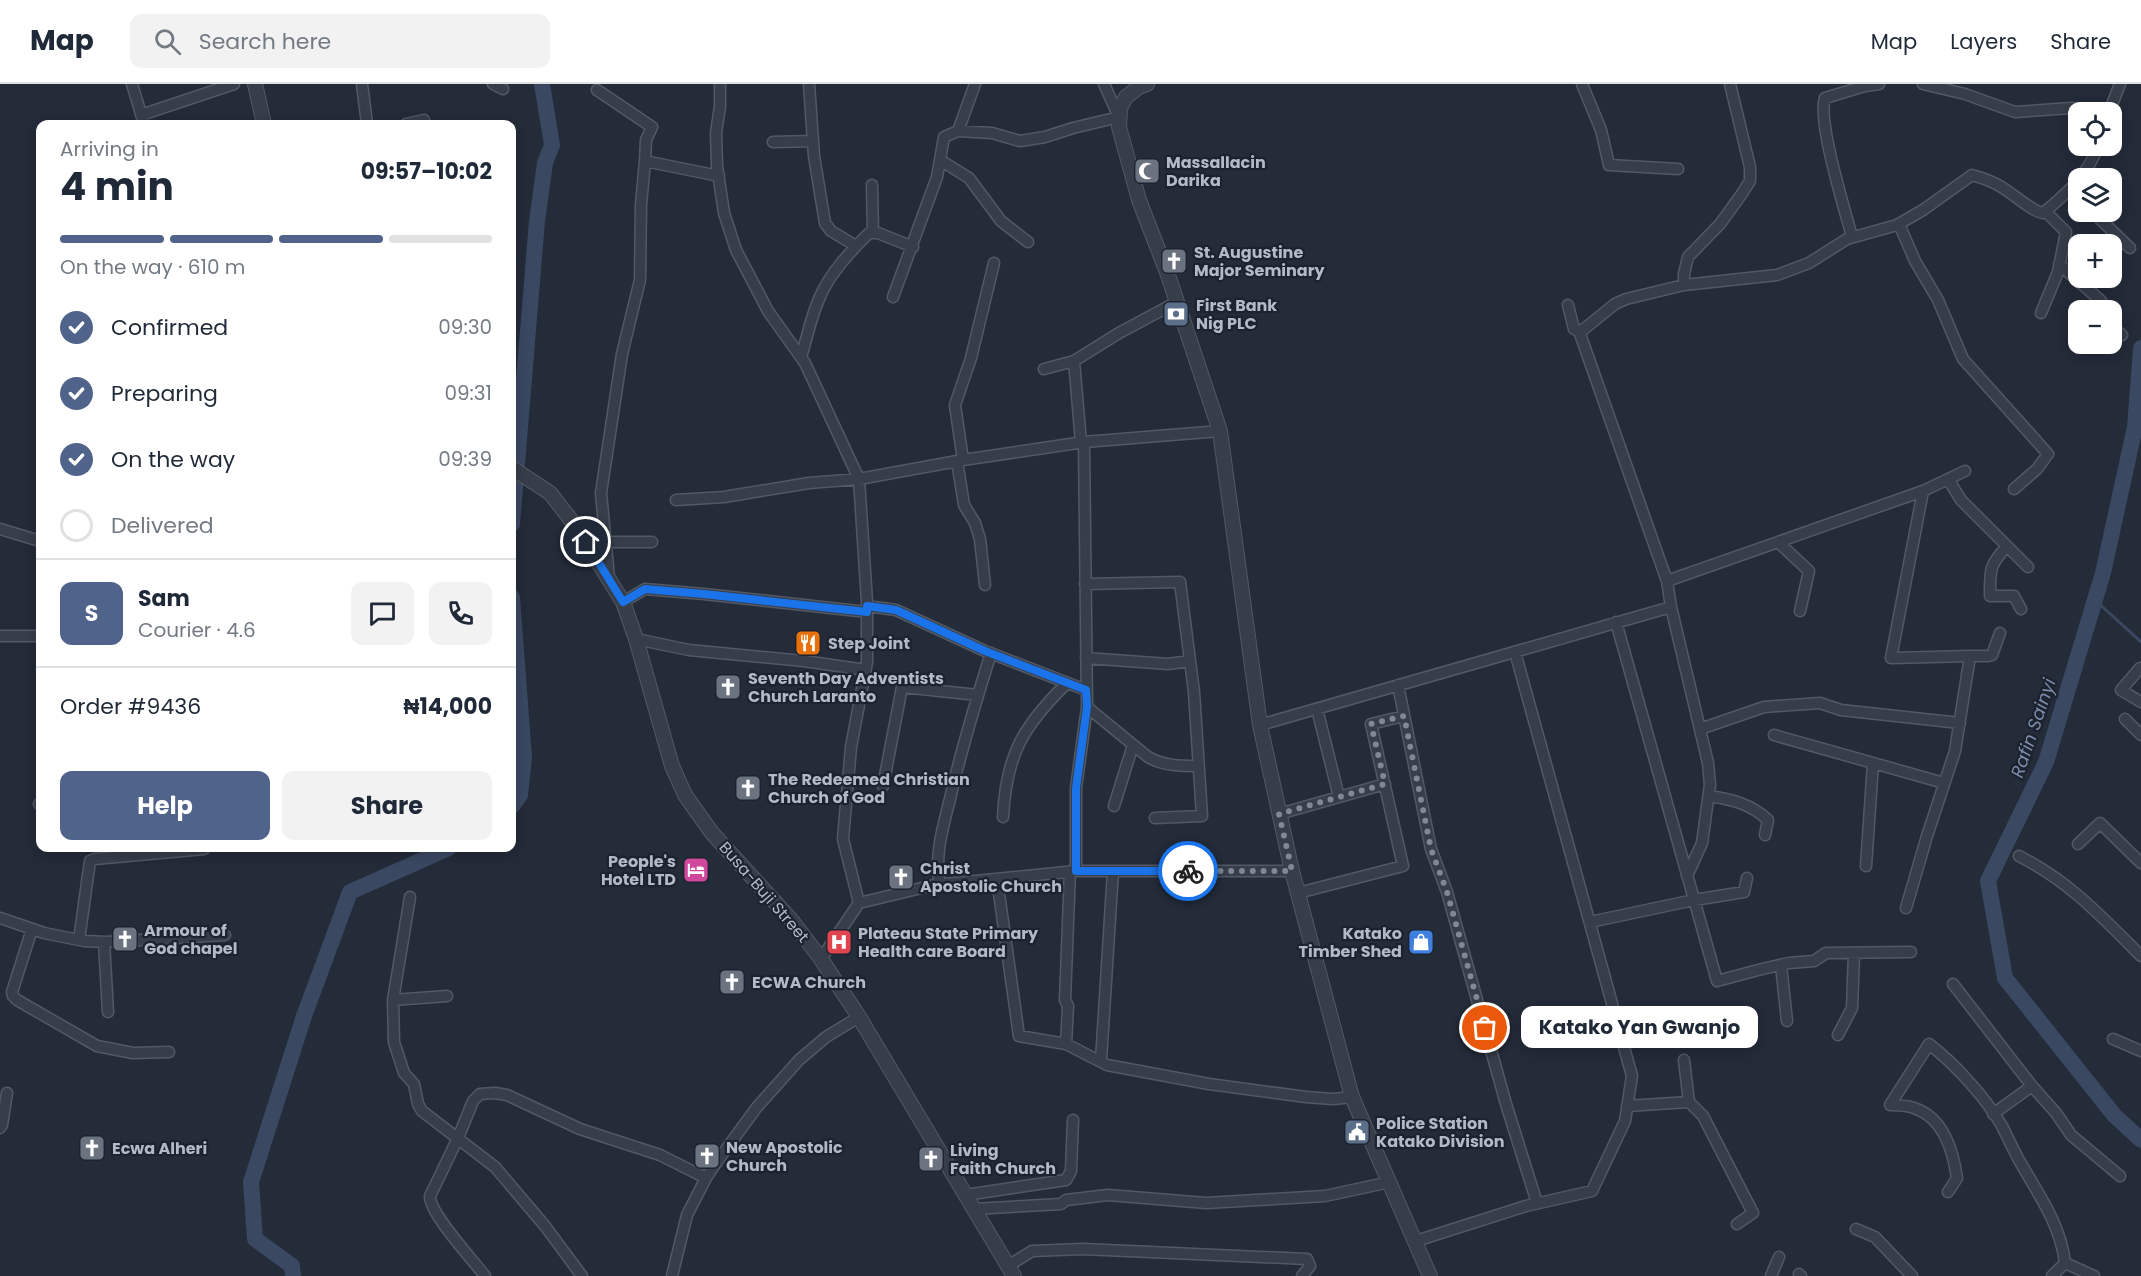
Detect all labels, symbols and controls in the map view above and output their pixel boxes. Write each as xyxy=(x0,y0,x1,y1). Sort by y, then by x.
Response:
search box xyxy=(130,14,550,68)
text: Map xyxy=(30,21,94,60)
icon: search xyxy=(151,25,184,58)
text: Search here xyxy=(199,26,331,57)
text: Map xyxy=(1871,27,1917,56)
text: Layers xyxy=(1950,27,2017,56)
text: Share xyxy=(2050,27,2111,56)
map controls xyxy=(2068,102,2122,354)
button: locate xyxy=(2068,102,2122,156)
text: Arriving in xyxy=(60,135,159,163)
place label: Massallacin Darika xyxy=(1166,151,1266,192)
text: 09:57–10:02 xyxy=(361,156,492,187)
mosque icon: Massallacin Darika xyxy=(1132,156,1162,186)
text: 4 min xyxy=(60,159,174,214)
button: layers xyxy=(2068,168,2122,222)
button: + xyxy=(2068,234,2122,288)
place label: St. Augustine Major Seminary xyxy=(1194,241,1326,282)
church icon: St. Augustine Major Seminary xyxy=(1159,246,1189,276)
text: On the way · 610 m xyxy=(60,253,245,281)
place label: First Bank Nig PLC xyxy=(1196,294,1277,335)
bank icon: First Bank Nig PLC xyxy=(1161,299,1191,329)
button: − xyxy=(2068,300,2122,354)
icon: check xyxy=(60,311,93,344)
text: Confirmed xyxy=(111,312,228,343)
text: 09:30 xyxy=(438,313,492,341)
icon: check xyxy=(60,377,93,410)
text: Preparing xyxy=(111,378,218,409)
text: 09:31 xyxy=(444,379,492,407)
icon: check xyxy=(60,443,93,476)
text: On the way xyxy=(111,444,235,475)
text: 09:39 xyxy=(438,445,492,473)
text: Delivered xyxy=(111,510,214,541)
pin xyxy=(560,516,611,567)
icon: home xyxy=(569,525,602,558)
button: chat xyxy=(351,582,414,645)
button: phone xyxy=(429,582,492,645)
text: Sam xyxy=(138,583,190,614)
text: S xyxy=(85,598,98,629)
text: Courier · 4.6 xyxy=(138,616,256,644)
restaurant icon: Step Joint xyxy=(793,628,823,658)
place label: Step Joint xyxy=(828,632,910,655)
place label: Seventh Day Adventists Church Laranto xyxy=(748,667,944,708)
church icon: Seventh Day Adventists Church Laranto xyxy=(713,672,743,702)
water label: Rafin Sainyi xyxy=(2004,674,2062,781)
text: Order #9436 xyxy=(60,691,201,722)
text: ₦14,000 xyxy=(404,691,492,722)
place label: The Redeemed Christian Church of God xyxy=(768,768,970,809)
button: Help xyxy=(60,771,270,840)
button: Share xyxy=(282,771,492,840)
church icon: The Redeemed Christian Church of God xyxy=(733,773,763,803)
street label: Busa-Buji Street xyxy=(714,836,814,948)
courier xyxy=(1158,841,1218,901)
place label: People's Hotel LTD xyxy=(601,850,676,891)
hotel icon: People's Hotel LTD xyxy=(681,855,711,885)
icon: bike xyxy=(1172,855,1205,888)
place label: Christ Apostolic Church xyxy=(920,857,1062,898)
church icon: Christ Apostolic Church xyxy=(886,862,916,892)
place label: Armour of God chapel xyxy=(144,919,237,960)
place label: Plateau State Primary Health care Board xyxy=(858,922,1039,963)
place label: Katako Timber Shed xyxy=(1299,922,1402,963)
church icon: Armour of God chapel xyxy=(110,924,140,954)
hospital icon: Plateau State Primary Health care Board xyxy=(824,927,854,957)
shop icon: Katako Timber Shed xyxy=(1406,927,1436,957)
church icon: ECWA Church xyxy=(717,967,747,997)
place label: ECWA Church xyxy=(752,971,866,994)
pin xyxy=(1459,1002,1510,1053)
callout: Katako Yan Gwanjo xyxy=(1521,1007,1758,1049)
icon: bag xyxy=(1468,1011,1501,1044)
text: Katako Yan Gwanjo xyxy=(1539,1013,1740,1041)
place label: Police Station Katako Division xyxy=(1376,1112,1505,1153)
public building icon: Police Station Katako Division xyxy=(1342,1117,1372,1147)
church icon: Ecwa Alheri xyxy=(77,1133,107,1163)
place label: New Apostolic Church xyxy=(726,1136,843,1177)
place label: Ecwa Alheri xyxy=(112,1137,207,1160)
place label: Living Faith Church xyxy=(950,1139,1056,1180)
church icon: New Apostolic Church xyxy=(692,1141,722,1171)
church icon: Living Faith Church xyxy=(916,1144,946,1174)

